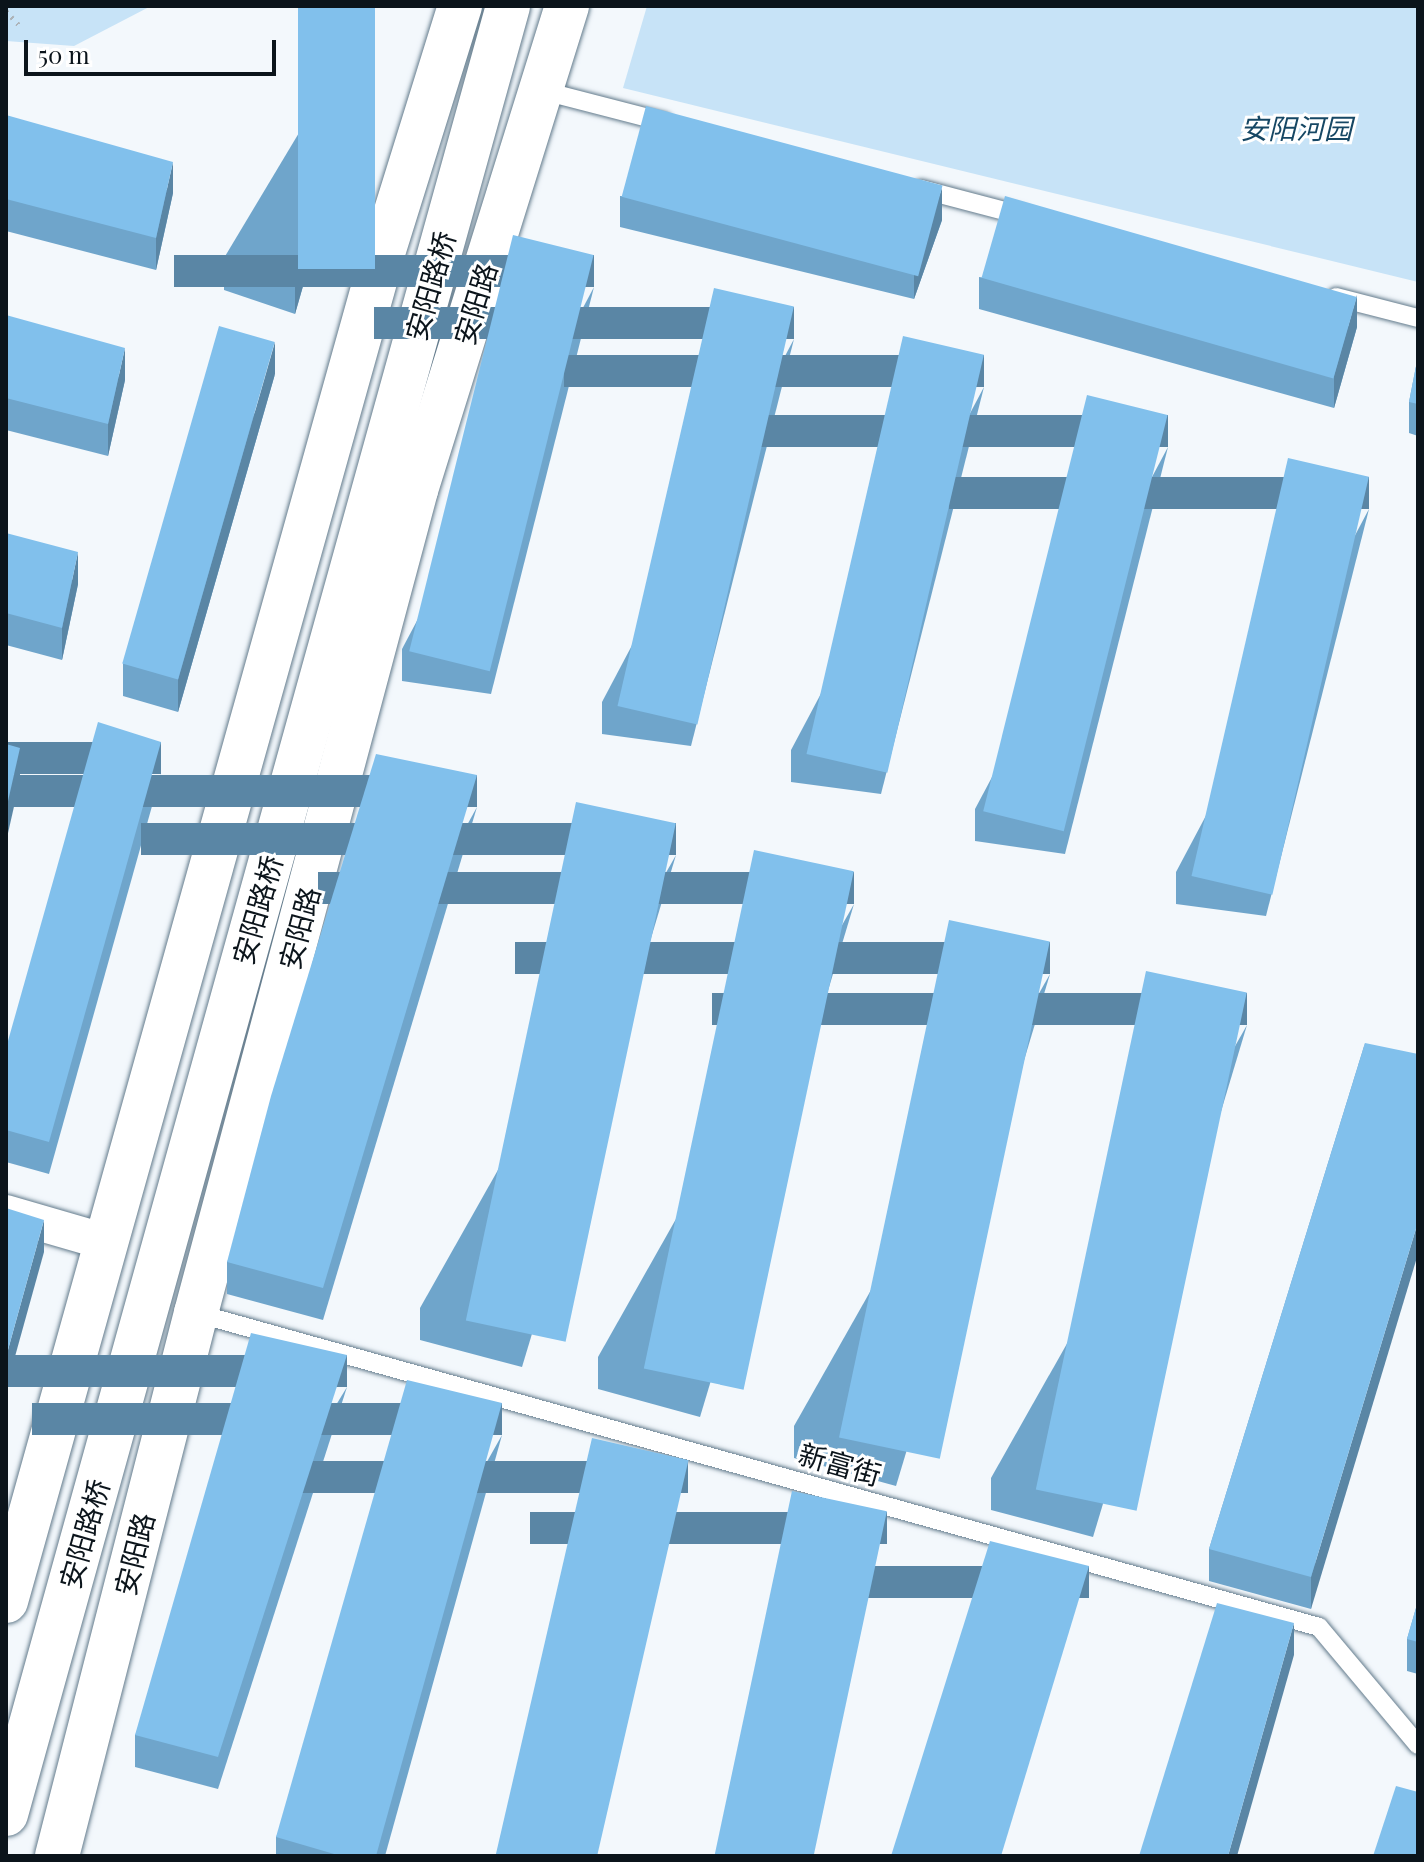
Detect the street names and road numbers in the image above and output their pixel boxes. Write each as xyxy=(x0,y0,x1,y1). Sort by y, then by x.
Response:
street label: 安阳路桥 xyxy=(398,228,462,344)
street label: 安阳路 xyxy=(447,259,503,349)
street label: 安阳路桥 xyxy=(225,852,289,968)
street label: 安阳路 xyxy=(272,883,326,973)
street label: 新富街 xyxy=(795,1436,885,1492)
street label: 安阳路桥 xyxy=(52,1476,116,1592)
street label: 安阳路 xyxy=(108,1509,160,1599)

